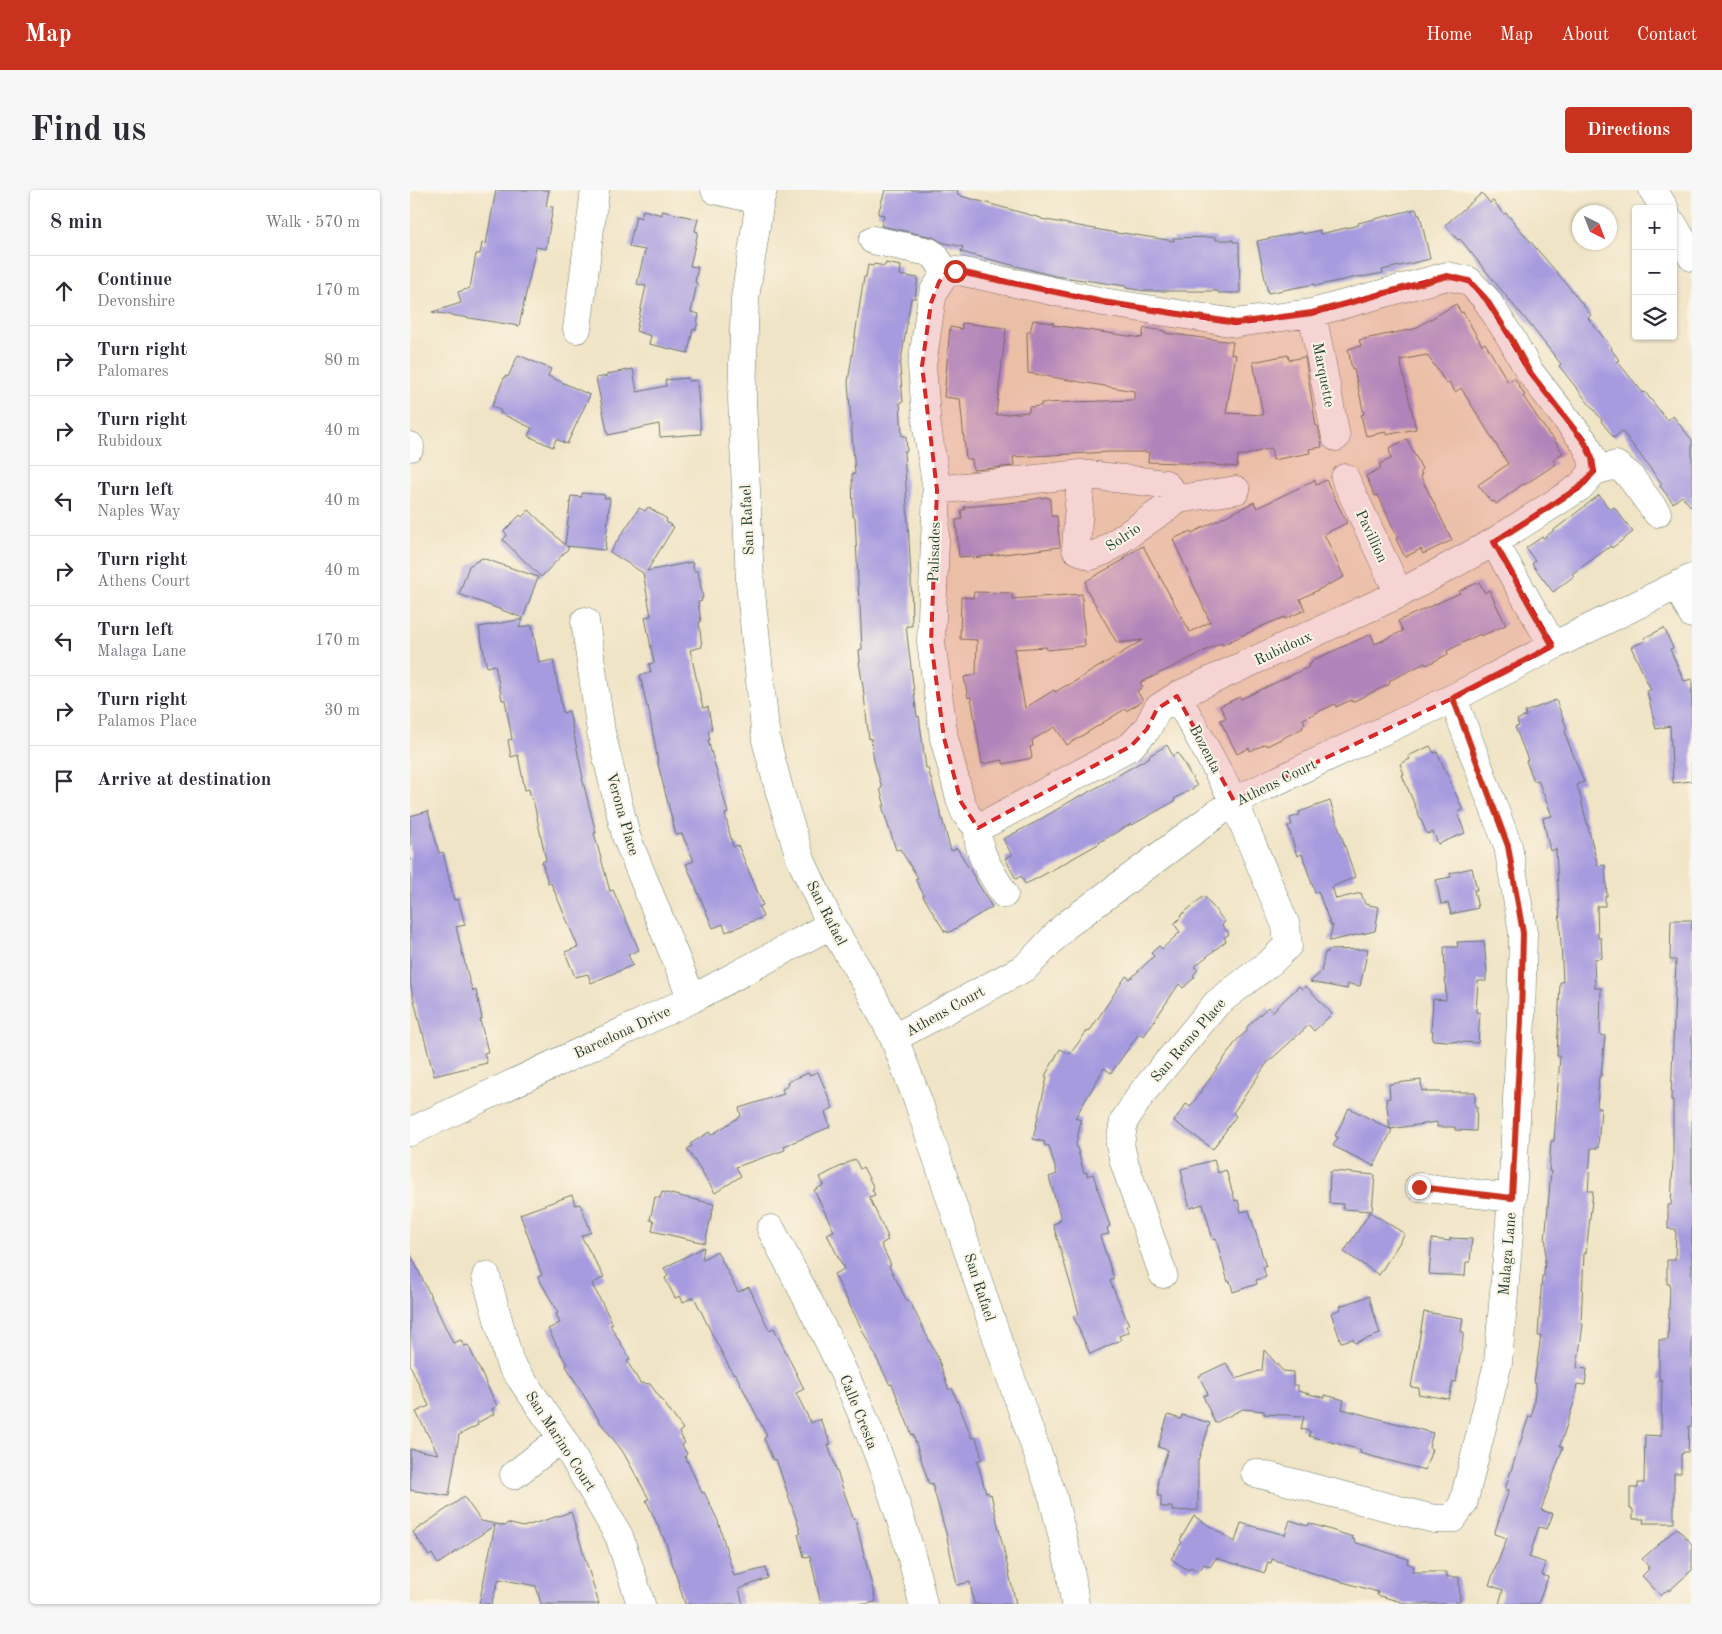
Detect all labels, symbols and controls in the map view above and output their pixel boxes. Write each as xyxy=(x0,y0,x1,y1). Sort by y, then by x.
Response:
text: Map xyxy=(25,23,72,47)
text: Home xyxy=(1426,26,1472,44)
text: Map xyxy=(1500,26,1533,44)
text: About xyxy=(1561,26,1609,44)
text: Contact xyxy=(1637,26,1697,44)
button: Directions xyxy=(1565,107,1692,153)
text: Find us xyxy=(30,113,146,148)
north arrow xyxy=(1572,205,1617,250)
map controls xyxy=(1632,205,1677,340)
button: + xyxy=(1632,205,1677,250)
text: 8 min xyxy=(50,212,103,233)
text: Walk · 570 m xyxy=(265,215,360,231)
button: − xyxy=(1632,250,1677,295)
route start xyxy=(944,260,967,283)
text: Continue xyxy=(97,271,172,290)
icon: ahead xyxy=(50,277,78,305)
text: 170 m xyxy=(315,283,360,299)
text: Devonshire xyxy=(97,294,175,310)
button: layers xyxy=(1632,295,1677,340)
text: Turn right xyxy=(97,341,187,360)
street label: Marquette xyxy=(1309,341,1336,409)
icon: right xyxy=(50,347,78,375)
text: 80 m xyxy=(324,353,360,369)
text: Palomares xyxy=(97,364,169,380)
text: Turn right xyxy=(97,411,187,430)
icon: right xyxy=(50,417,78,445)
text: 40 m xyxy=(324,423,360,439)
text: Rubidoux xyxy=(97,434,163,450)
text: Turn left xyxy=(97,481,174,500)
street label: San Rafael xyxy=(739,484,758,556)
icon: left xyxy=(50,487,78,515)
text: 40 m xyxy=(324,493,360,509)
text: Naples Way xyxy=(97,504,181,520)
street label: Pavillion xyxy=(1352,508,1389,565)
street label: Solrio xyxy=(1104,521,1144,555)
street label: Palisades xyxy=(927,522,944,582)
text: Turn right xyxy=(97,551,187,570)
icon: right xyxy=(50,557,78,585)
text: 40 m xyxy=(324,563,360,579)
text: Athens Court xyxy=(97,574,190,590)
text: Turn left xyxy=(97,621,174,640)
icon: left xyxy=(50,627,78,655)
street label: Rubidoux xyxy=(1253,629,1315,669)
text: 170 m xyxy=(315,633,360,649)
text: Malaga Lane xyxy=(97,644,186,660)
text: Turn right xyxy=(97,691,187,710)
icon: right xyxy=(50,697,78,725)
text: 30 m xyxy=(324,703,360,719)
text: Palamos Place xyxy=(97,714,197,730)
street label: Bozenta xyxy=(1186,723,1224,777)
street label: Athens Court xyxy=(1234,757,1319,809)
icon: arrive xyxy=(50,767,78,795)
text: Arrive at destination xyxy=(97,771,271,790)
street label: Verona Place xyxy=(603,771,641,858)
street label: San Rafael xyxy=(803,879,848,948)
street label: Athens Court xyxy=(904,985,988,1040)
street label: San Remo Place xyxy=(1149,996,1229,1086)
street label: Barcelona Drive xyxy=(572,1004,673,1062)
route end xyxy=(1408,1176,1431,1199)
street label: Malaga Lane xyxy=(1497,1212,1520,1296)
street label: San Rafael xyxy=(961,1252,997,1323)
street label: Calle Cresta xyxy=(836,1373,880,1453)
street label: San Marino Court xyxy=(522,1389,598,1494)

